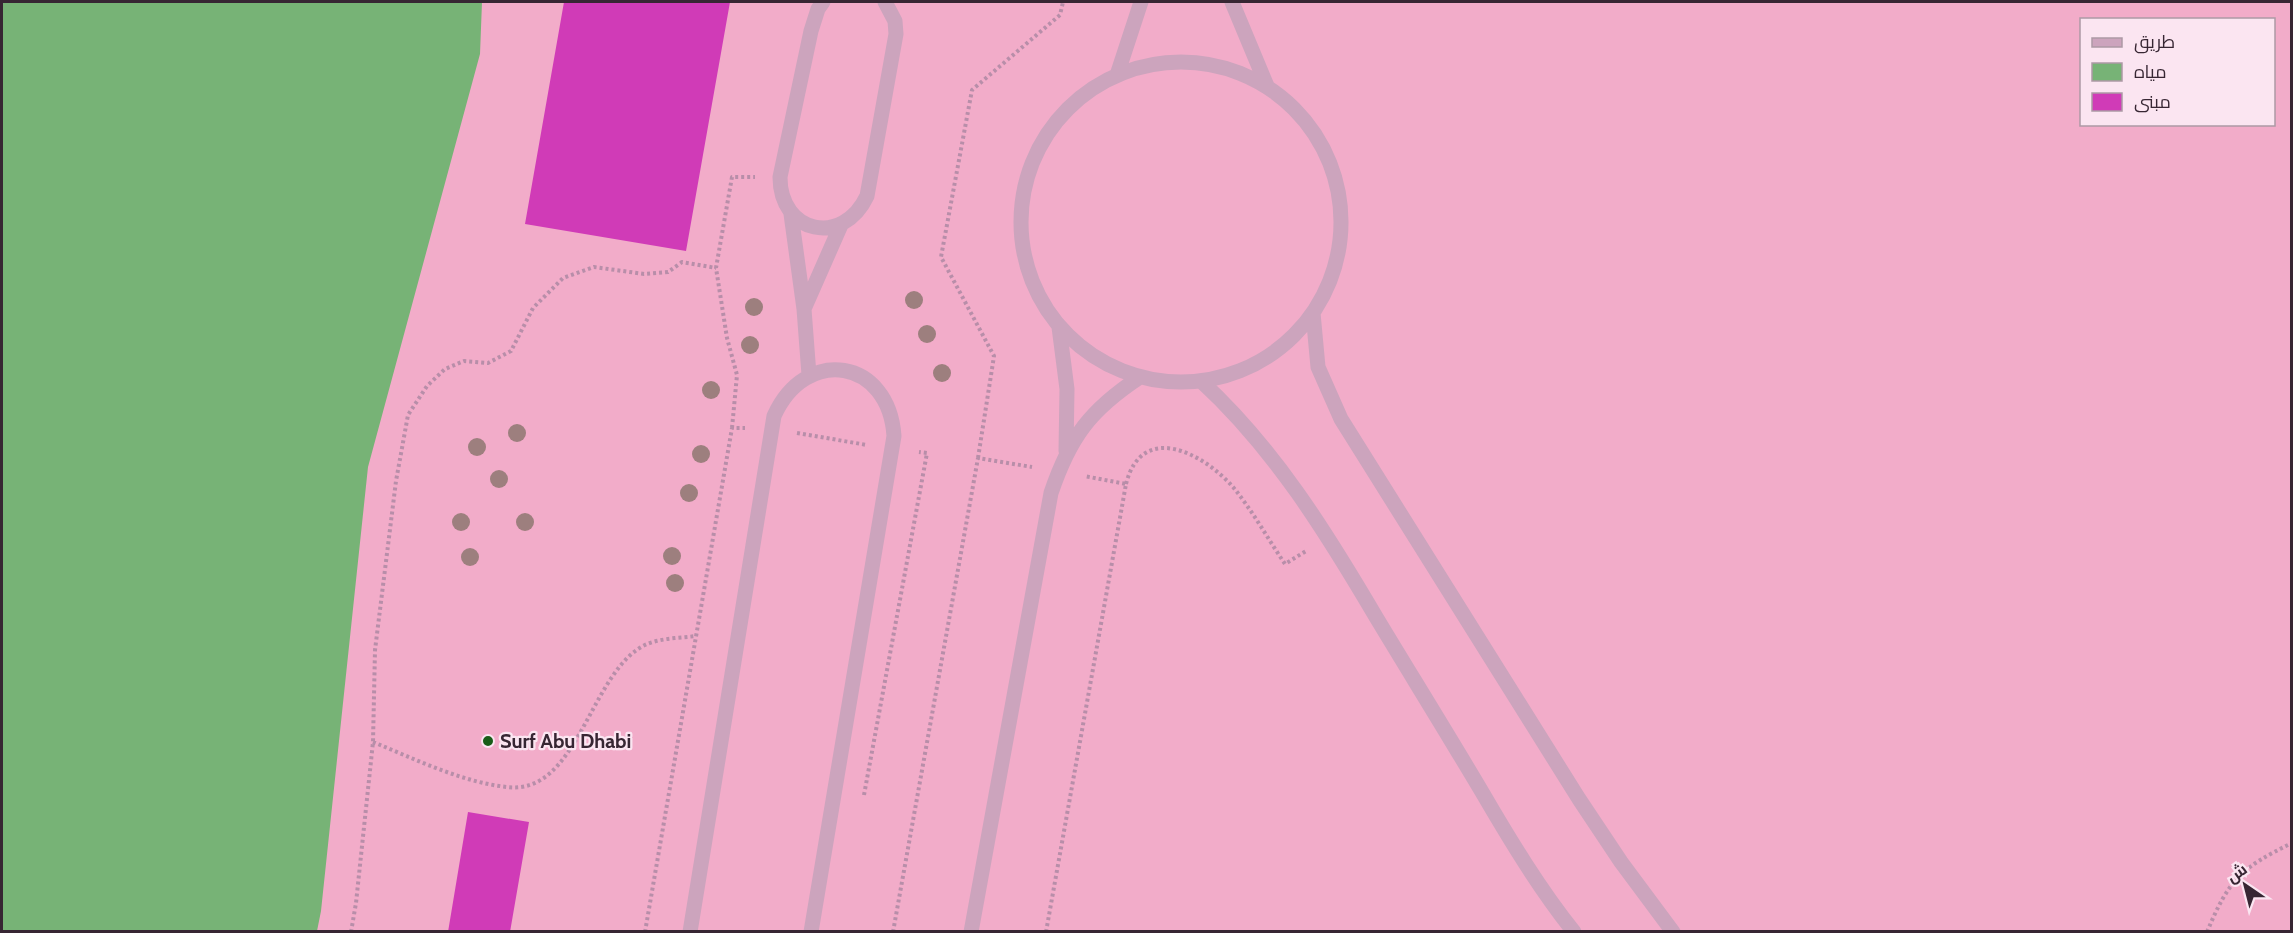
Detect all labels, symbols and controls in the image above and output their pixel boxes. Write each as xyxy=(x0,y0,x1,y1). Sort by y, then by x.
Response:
legend xyxy=(2080,18,2275,126)
text: طريق xyxy=(2134,31,2175,54)
text: مياه xyxy=(2134,61,2167,83)
text: مبنى xyxy=(2134,91,2171,113)
place label: Surf Abu Dhabi xyxy=(500,729,631,753)
marker: Surf Abu Dhabi xyxy=(481,734,495,748)
north arrow xyxy=(2215,855,2275,915)
text: ش xyxy=(2223,859,2251,887)

